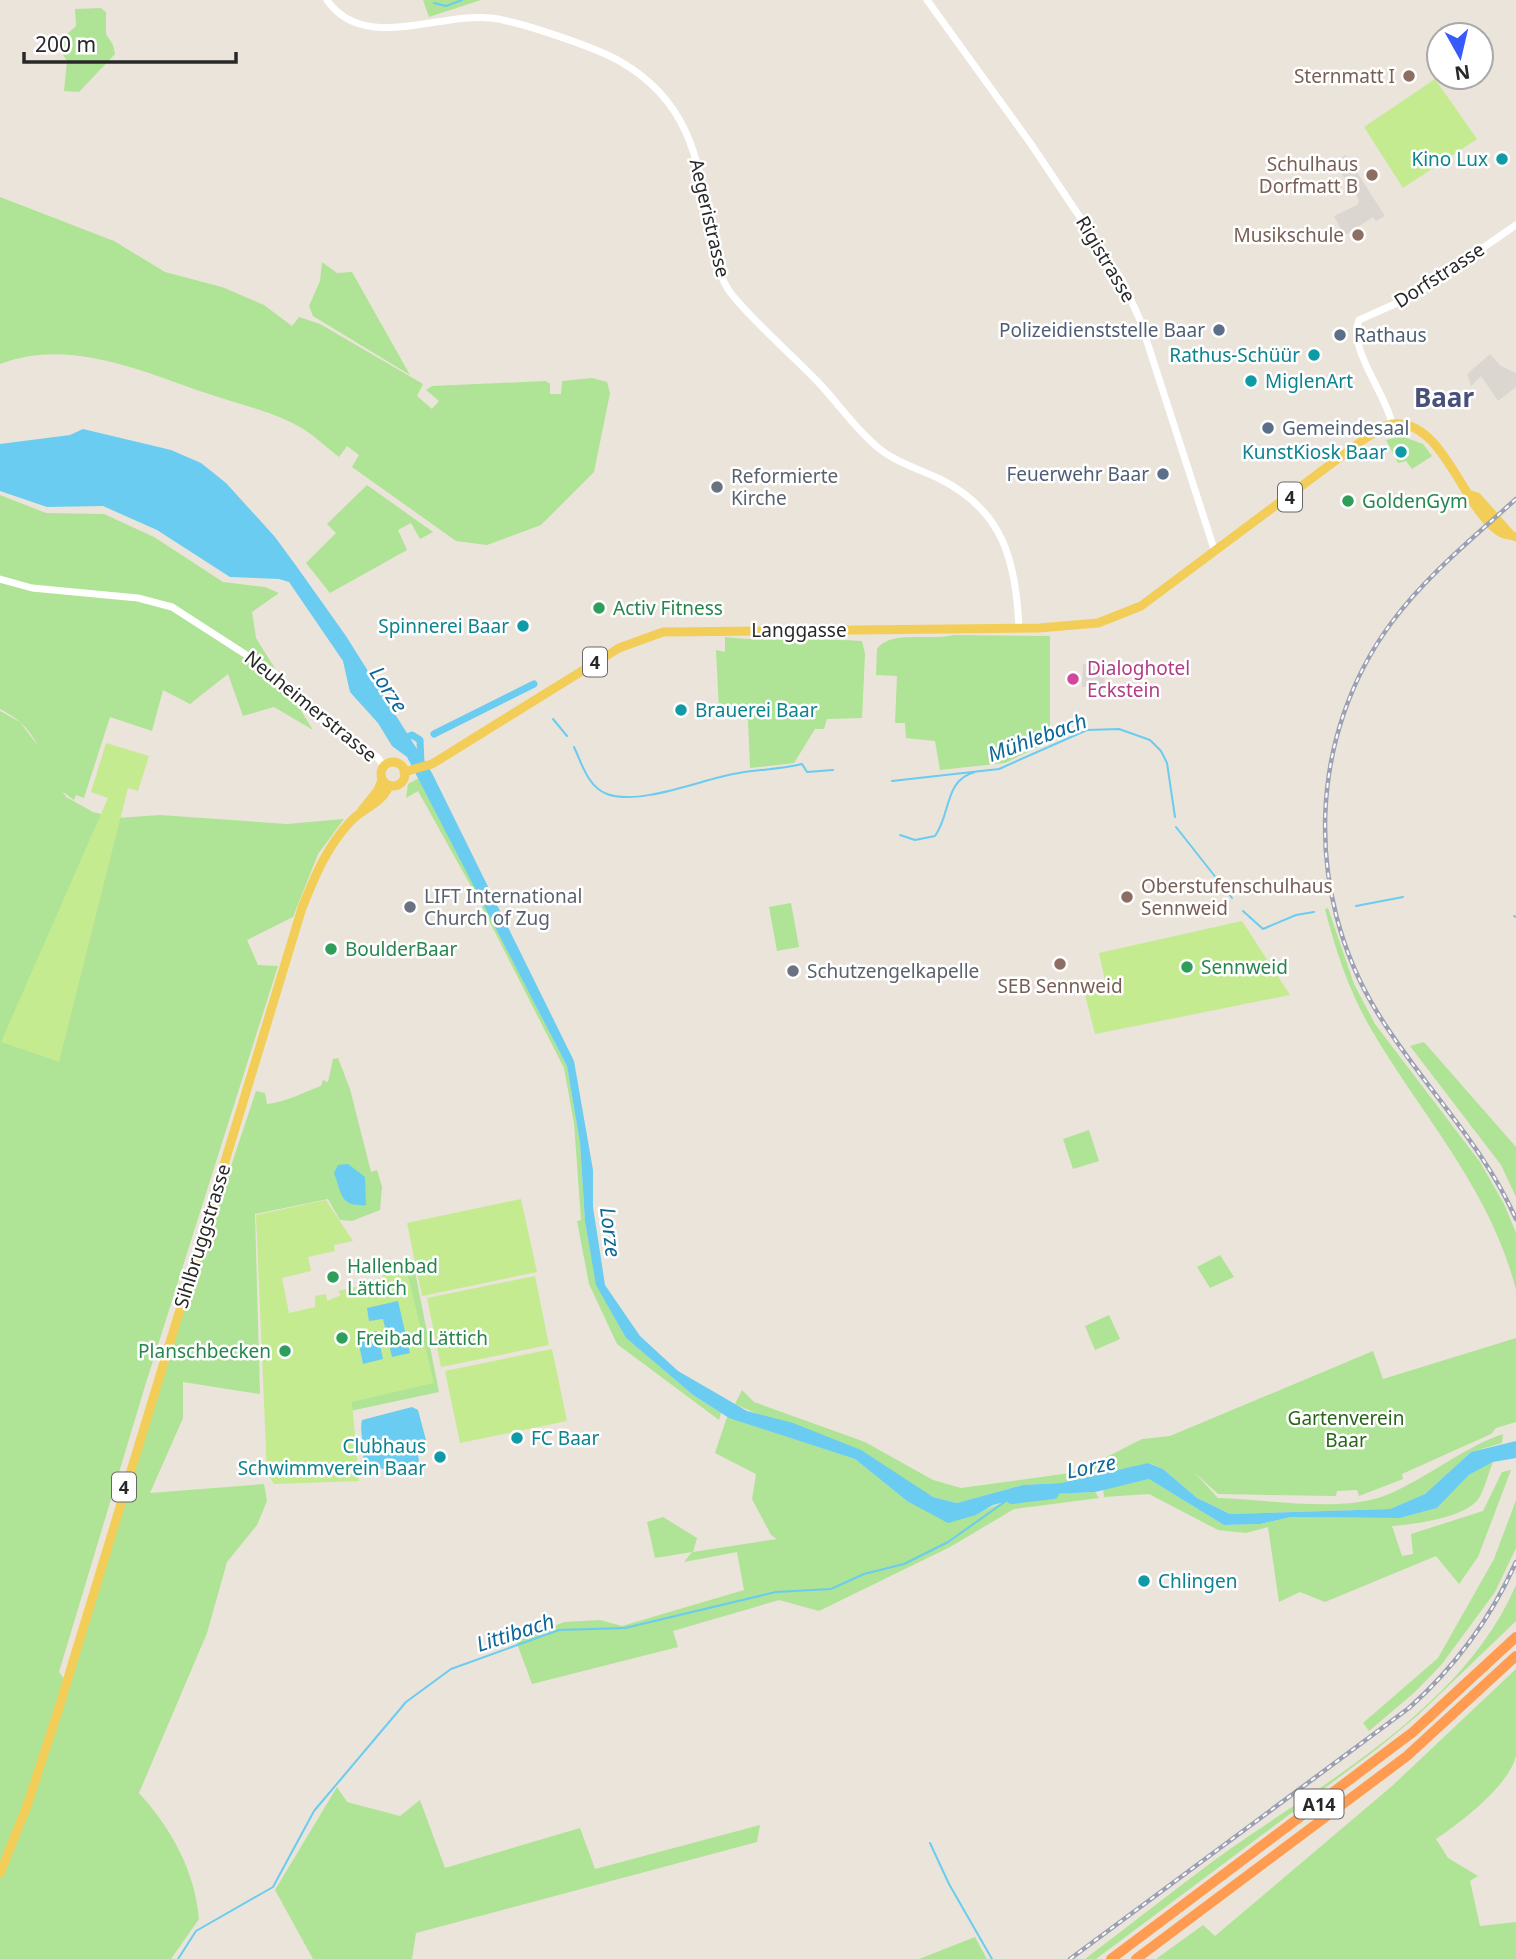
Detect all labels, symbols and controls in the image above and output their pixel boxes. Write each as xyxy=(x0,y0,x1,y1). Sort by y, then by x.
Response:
scale bar xyxy=(24,21,236,65)
north arrow xyxy=(1425,21,1495,91)
text: 200 m xyxy=(35,30,96,58)
text: N xyxy=(1453,59,1472,87)
place label: Sternmatt I xyxy=(1294,63,1395,89)
marker: Sternmatt I xyxy=(1401,68,1417,84)
place label: Kino Lux xyxy=(1411,146,1488,172)
place label: Schulhaus Dorfmatt B xyxy=(1259,151,1358,199)
marker: Kino Lux xyxy=(1494,151,1510,167)
street label: Aegeristrasse xyxy=(684,156,736,280)
marker: Schulhaus Dorfmatt B xyxy=(1364,167,1380,183)
street label: Rigistrasse xyxy=(1070,211,1142,307)
place label: Musikschule xyxy=(1234,222,1344,248)
marker: Musikschule xyxy=(1350,227,1366,243)
street label: Dorfstrasse xyxy=(1389,236,1489,314)
place label: Polizeidienststelle Baar xyxy=(999,317,1205,343)
marker: Polizeidienststelle Baar xyxy=(1211,322,1227,338)
place label: Rathaus xyxy=(1354,322,1427,348)
marker: Rathaus xyxy=(1332,327,1348,343)
place label: Rathus-Schüür xyxy=(1169,342,1300,368)
marker: Rathus-Schüür xyxy=(1306,347,1322,363)
place label: MiglenArt xyxy=(1265,368,1353,394)
marker: MiglenArt xyxy=(1243,373,1259,389)
district label: Baar xyxy=(1414,379,1474,415)
place label: Gemeindesaal xyxy=(1282,415,1409,441)
marker: Gemeindesaal xyxy=(1260,420,1276,436)
place label: KunstKiosk Baar xyxy=(1242,439,1387,465)
marker: KunstKiosk Baar xyxy=(1393,444,1409,460)
place label: Feuerwehr Baar xyxy=(1006,461,1149,487)
place label: Reformierte Kirche xyxy=(731,463,838,511)
marker: Feuerwehr Baar xyxy=(1155,466,1171,482)
marker: Reformierte Kirche xyxy=(709,479,725,495)
road number: 4 xyxy=(1278,482,1302,512)
place label: GoldenGym xyxy=(1362,488,1468,514)
marker: GoldenGym xyxy=(1340,493,1356,509)
place label: Activ Fitness xyxy=(613,595,723,621)
marker: Activ Fitness xyxy=(591,600,607,616)
place label: Spinnerei Baar xyxy=(378,613,509,639)
street label: Langgasse xyxy=(751,617,847,643)
marker: Spinnerei Baar xyxy=(515,618,531,634)
street label: Neuheimerstrasse xyxy=(239,644,383,768)
road number: 4 xyxy=(583,648,607,676)
place label: Dialoghotel Eckstein xyxy=(1087,655,1190,703)
water label: Lorze xyxy=(364,660,414,718)
marker: Dialoghotel Eckstein xyxy=(1065,671,1081,687)
place label: Brauerei Baar xyxy=(695,697,818,723)
marker: Brauerei Baar xyxy=(673,702,689,718)
water label: Mühlebach xyxy=(984,706,1090,768)
place label: Oberstufenschulhaus Sennweid xyxy=(1141,873,1333,921)
place label: LIFT International Church of Zug xyxy=(424,883,582,931)
marker: Oberstufenschulhaus Sennweid xyxy=(1119,889,1135,905)
marker: LIFT International Church of Zug xyxy=(402,899,418,915)
place label: BoulderBaar xyxy=(345,936,457,962)
marker: BoulderBaar xyxy=(323,941,339,957)
place label: Sennweid xyxy=(1201,954,1288,980)
marker: SEB Sennweid xyxy=(1052,956,1068,972)
place label: Schutzengelkapelle xyxy=(807,958,979,984)
marker: Sennweid xyxy=(1179,959,1195,975)
marker: Schutzengelkapelle xyxy=(785,963,801,979)
place label: SEB Sennweid xyxy=(997,973,1123,999)
street label: Sihlbruggstrasse xyxy=(168,1161,236,1311)
water label: Lorze xyxy=(594,1205,628,1259)
place label: Hallenbad Lättich xyxy=(347,1253,438,1301)
marker: Hallenbad Lättich xyxy=(325,1269,341,1285)
place label: Freibad Lättich xyxy=(356,1325,488,1351)
marker: Freibad Lättich xyxy=(334,1330,350,1346)
place label: Planschbecken xyxy=(138,1338,271,1364)
marker: Planschbecken xyxy=(277,1343,293,1359)
park label: Gartenverein Baar xyxy=(1288,1405,1404,1453)
place label: FC Baar xyxy=(531,1425,599,1451)
marker: FC Baar xyxy=(509,1430,525,1446)
place label: Clubhaus Schwimmverein Baar xyxy=(238,1433,426,1481)
water label: Lorze xyxy=(1064,1447,1118,1485)
marker: Clubhaus Schwimmverein Baar xyxy=(432,1449,448,1465)
road number: 4 xyxy=(112,1472,136,1502)
place label: Chlingen xyxy=(1158,1568,1237,1594)
marker: Chlingen xyxy=(1136,1573,1152,1589)
water label: Littibach xyxy=(472,1606,558,1658)
road number: A14 xyxy=(1294,1790,1344,1818)

